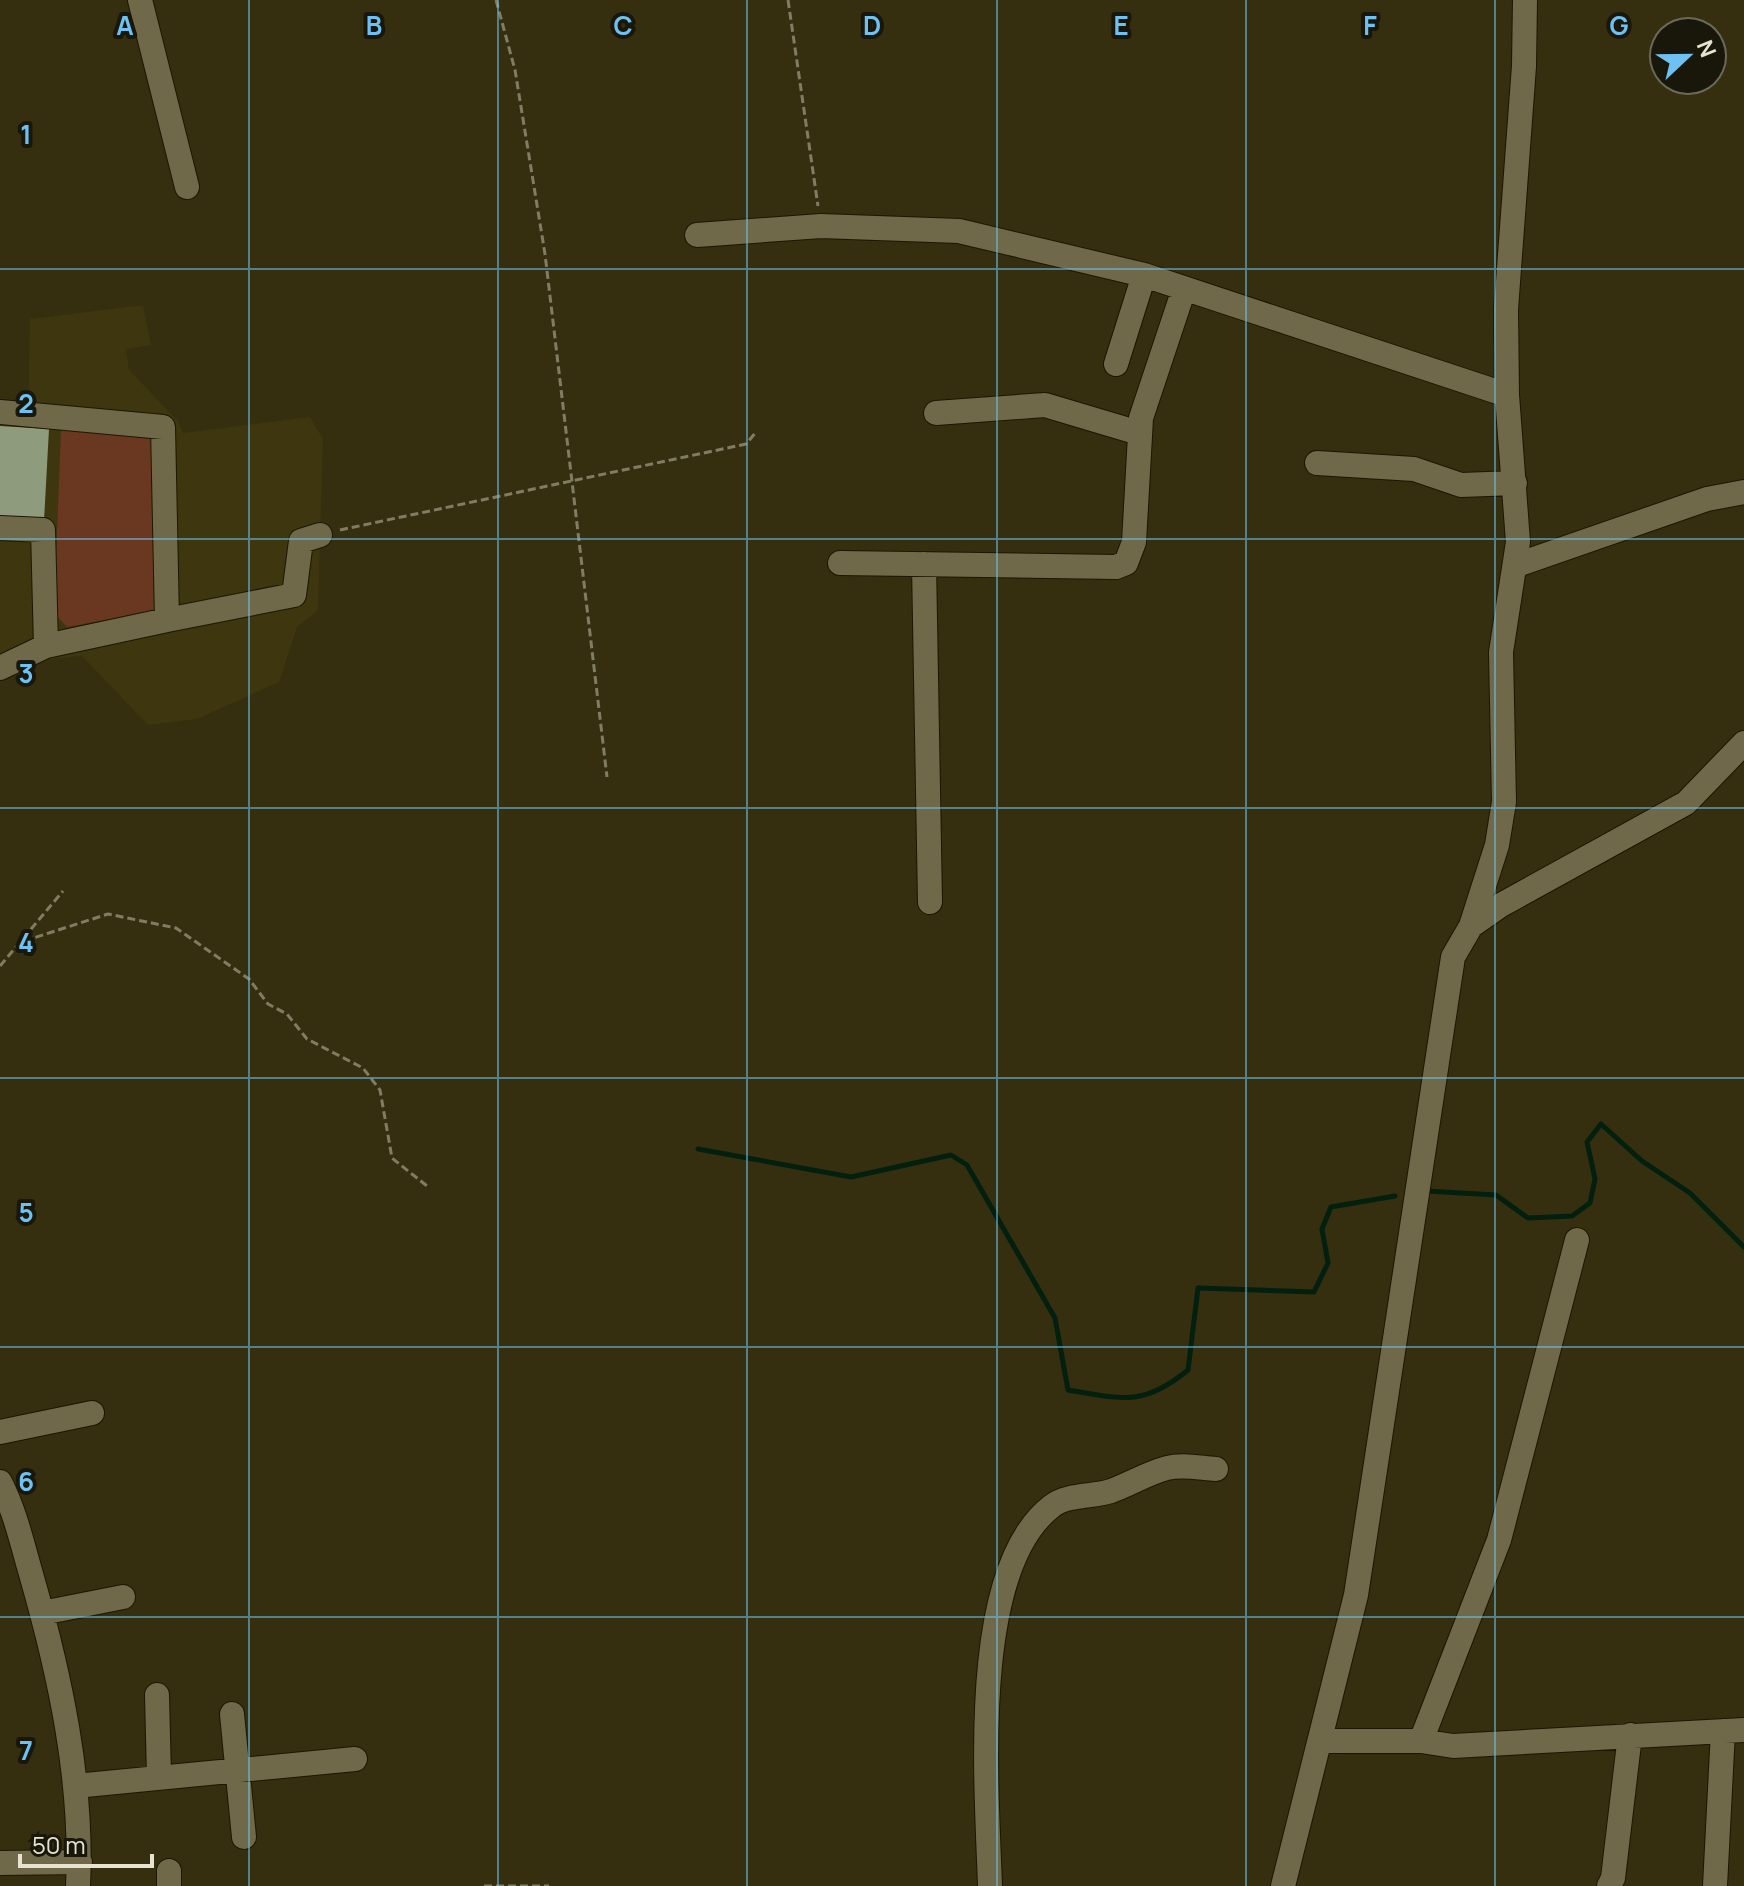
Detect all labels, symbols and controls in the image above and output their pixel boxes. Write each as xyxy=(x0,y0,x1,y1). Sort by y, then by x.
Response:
text: A xyxy=(116,7,134,43)
text: B xyxy=(366,7,382,43)
text: C xyxy=(613,7,633,43)
text: D xyxy=(863,7,881,43)
text: E xyxy=(1113,7,1129,43)
text: F xyxy=(1363,7,1377,43)
text: G xyxy=(1609,7,1629,43)
north arrow xyxy=(1648,16,1728,96)
text: N xyxy=(1690,36,1723,61)
text: 1 xyxy=(20,116,32,152)
text: 2 xyxy=(18,385,34,421)
text: 3 xyxy=(18,655,34,691)
text: 4 xyxy=(18,924,34,960)
text: 5 xyxy=(18,1194,34,1230)
text: 6 xyxy=(18,1463,34,1499)
text: 7 xyxy=(19,1732,33,1768)
scale bar xyxy=(20,1818,152,1868)
text: 50 m xyxy=(32,1828,86,1861)

